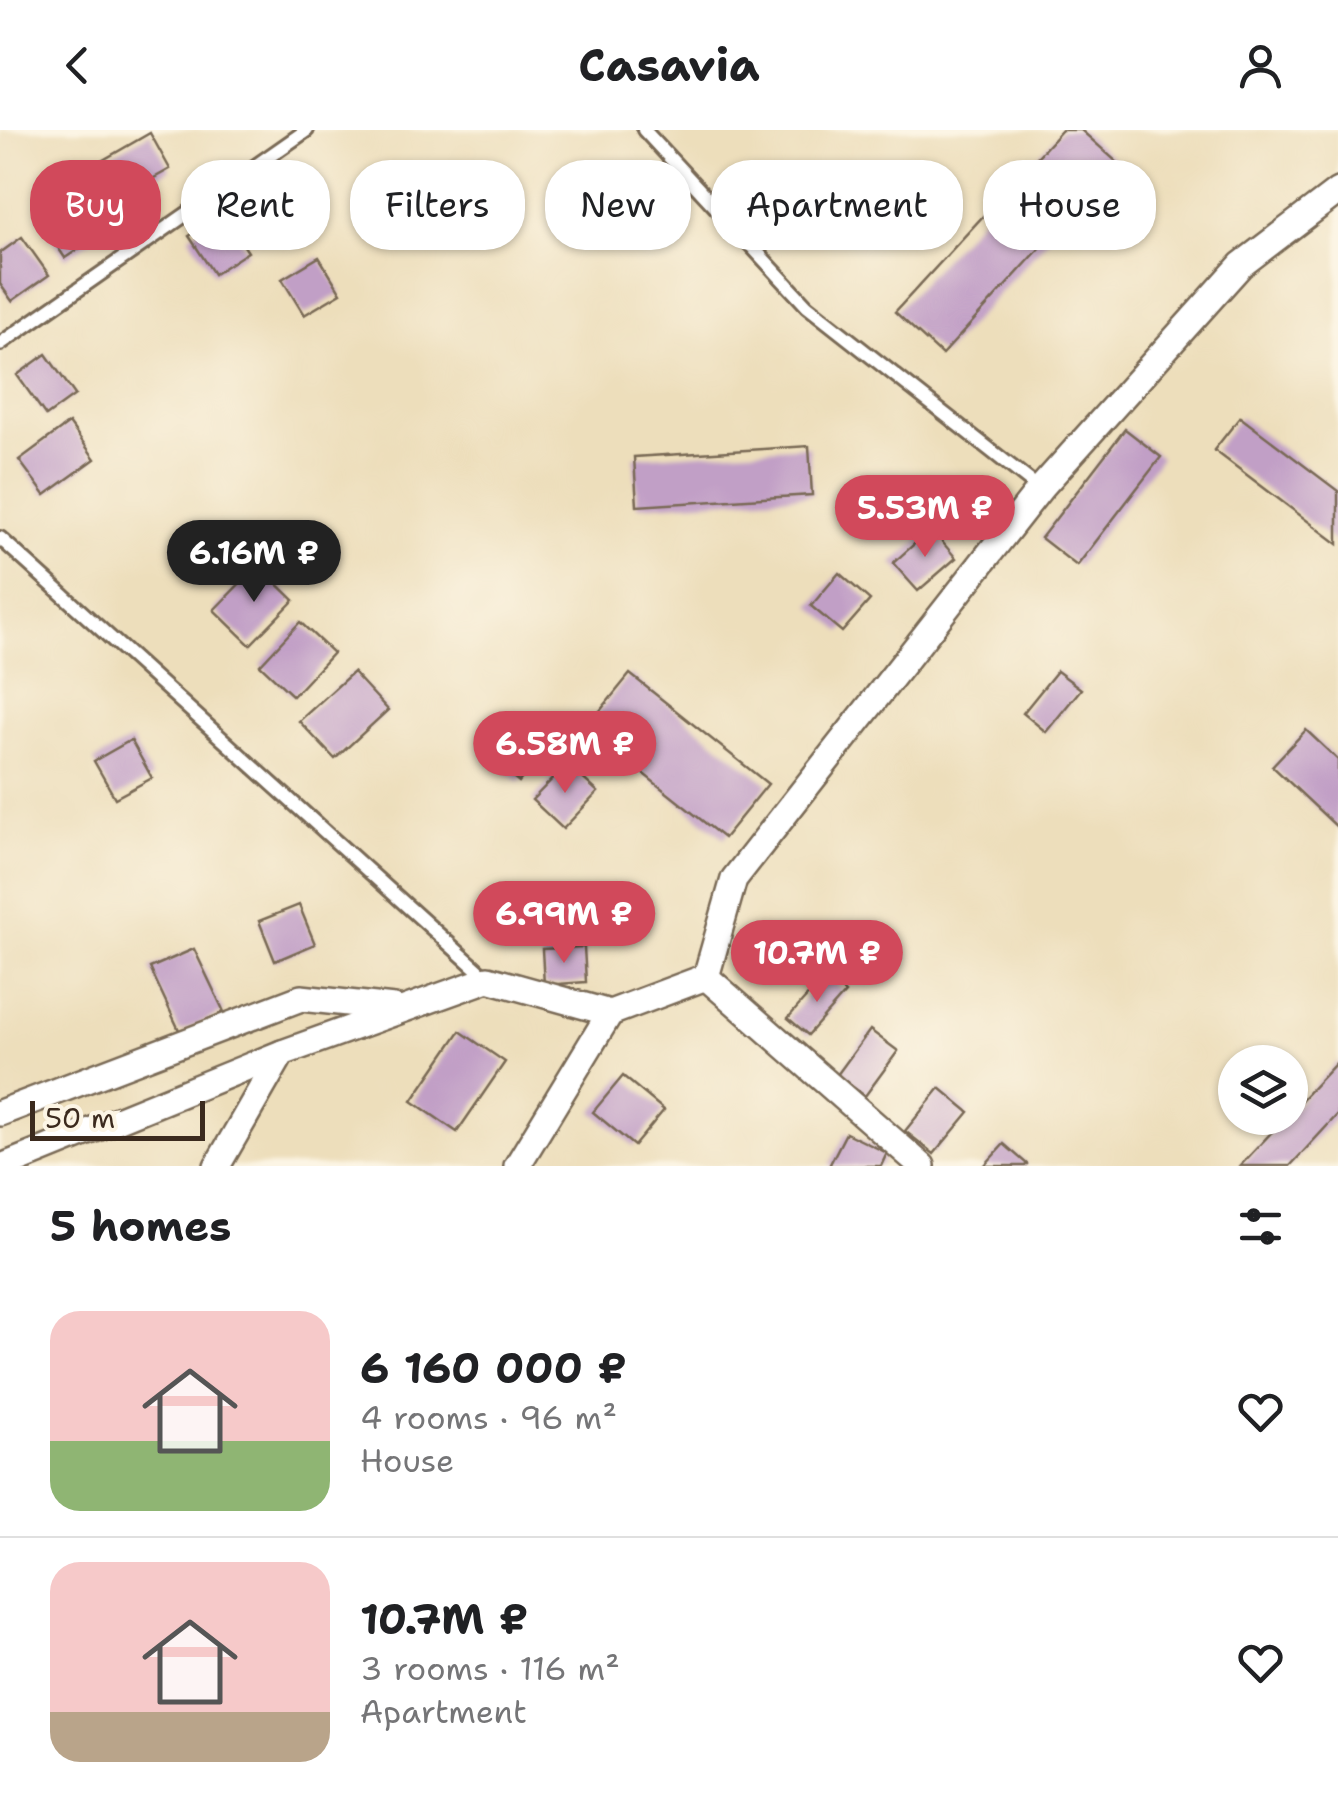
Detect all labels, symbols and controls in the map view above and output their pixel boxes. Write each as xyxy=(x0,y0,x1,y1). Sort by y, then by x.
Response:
text: Casavia xyxy=(578,35,760,95)
icon: back xyxy=(50,38,105,93)
icon: person xyxy=(1233,38,1288,93)
chip: Buy xyxy=(30,160,161,250)
chip: Rent xyxy=(181,160,330,250)
chip: Filters xyxy=(350,160,525,250)
chip: New xyxy=(545,160,691,250)
chip: Apartment xyxy=(711,160,963,250)
chip: House xyxy=(983,160,1156,250)
pin: 5.53M ₽ xyxy=(833,475,1017,560)
text: 5.53M ₽ xyxy=(857,486,993,529)
pin: 6.16M ₽ xyxy=(162,520,346,605)
text: 6.16M ₽ xyxy=(189,531,319,574)
pin: 6.58M ₽ xyxy=(473,711,657,796)
text: 6.58M ₽ xyxy=(495,722,635,765)
pin: 6.99M ₽ xyxy=(472,881,656,966)
text: 6.99M ₽ xyxy=(495,892,633,935)
pin: 10.7M ₽ xyxy=(725,920,909,1005)
text: 10.7M ₽ xyxy=(753,931,881,974)
map controls xyxy=(1218,1045,1308,1135)
button: layers xyxy=(1218,1045,1308,1135)
scale bar xyxy=(30,1096,205,1140)
text: 50 m xyxy=(45,1099,115,1137)
text: 5 homes xyxy=(50,1198,231,1254)
icon: filters xyxy=(1233,1199,1288,1254)
text: 6 160 000 ₽ xyxy=(360,1340,627,1396)
icon: home xyxy=(130,1351,250,1471)
icon: heart xyxy=(1233,1384,1288,1439)
text: 4 rooms · 96 m² xyxy=(360,1396,617,1439)
text: House xyxy=(360,1439,454,1482)
text: 10.7M ₽ xyxy=(360,1591,528,1647)
icon: home xyxy=(130,1602,250,1722)
icon: heart xyxy=(1233,1635,1288,1690)
text: 3 rooms · 116 m² xyxy=(360,1647,620,1690)
text: Apartment xyxy=(360,1690,527,1733)

